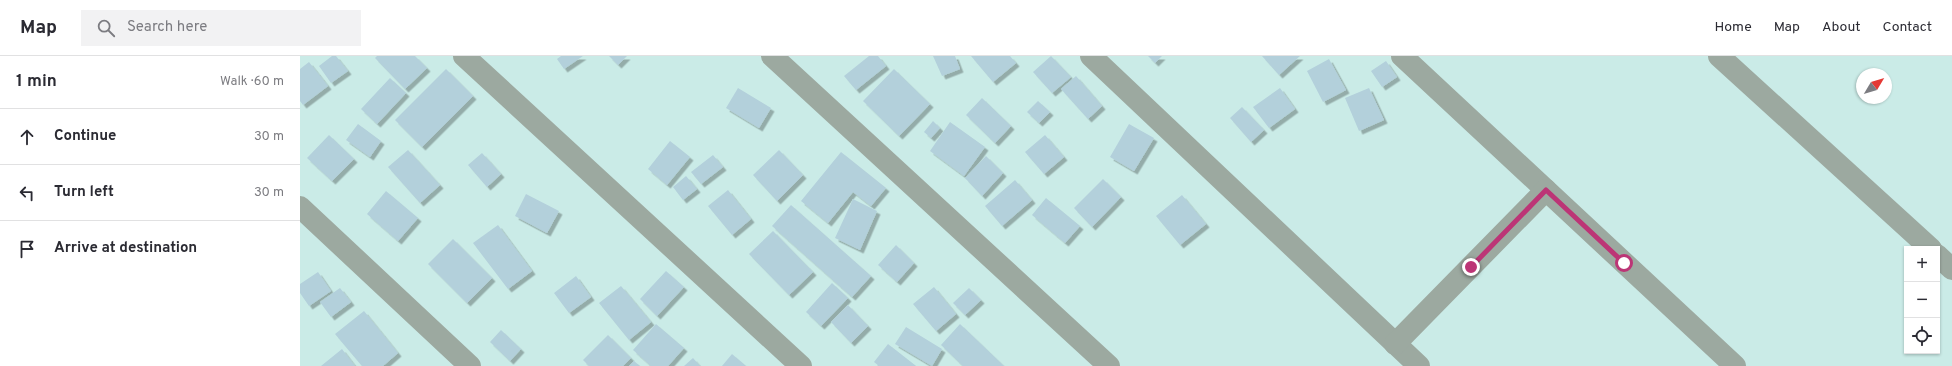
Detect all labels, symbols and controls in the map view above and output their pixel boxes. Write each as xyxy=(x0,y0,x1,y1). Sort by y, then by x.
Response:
search box xyxy=(81,10,361,46)
text: Map xyxy=(20,16,57,40)
icon: search xyxy=(95,17,117,39)
text: Search here xyxy=(127,18,207,37)
text: Home xyxy=(1715,19,1752,36)
text: Map xyxy=(1774,19,1800,36)
text: About xyxy=(1822,19,1861,36)
text: Contact xyxy=(1883,19,1932,36)
north arrow xyxy=(1856,68,1892,104)
text: 1 min xyxy=(16,71,57,93)
text: Walk · 60 m xyxy=(220,74,284,90)
icon: ahead xyxy=(16,126,38,148)
text: Continue xyxy=(54,127,116,146)
text: 30 m xyxy=(254,129,284,145)
icon: left xyxy=(16,182,38,204)
text: Turn left xyxy=(54,183,114,202)
text: 30 m xyxy=(254,185,284,201)
icon: arrive xyxy=(16,238,38,260)
text: Arrive at destination xyxy=(54,239,197,258)
map controls xyxy=(1904,246,1940,354)
button: + xyxy=(1904,246,1940,282)
route start xyxy=(1615,254,1633,272)
route end xyxy=(1462,258,1480,276)
button: − xyxy=(1904,282,1940,318)
button: locate xyxy=(1904,318,1940,354)

